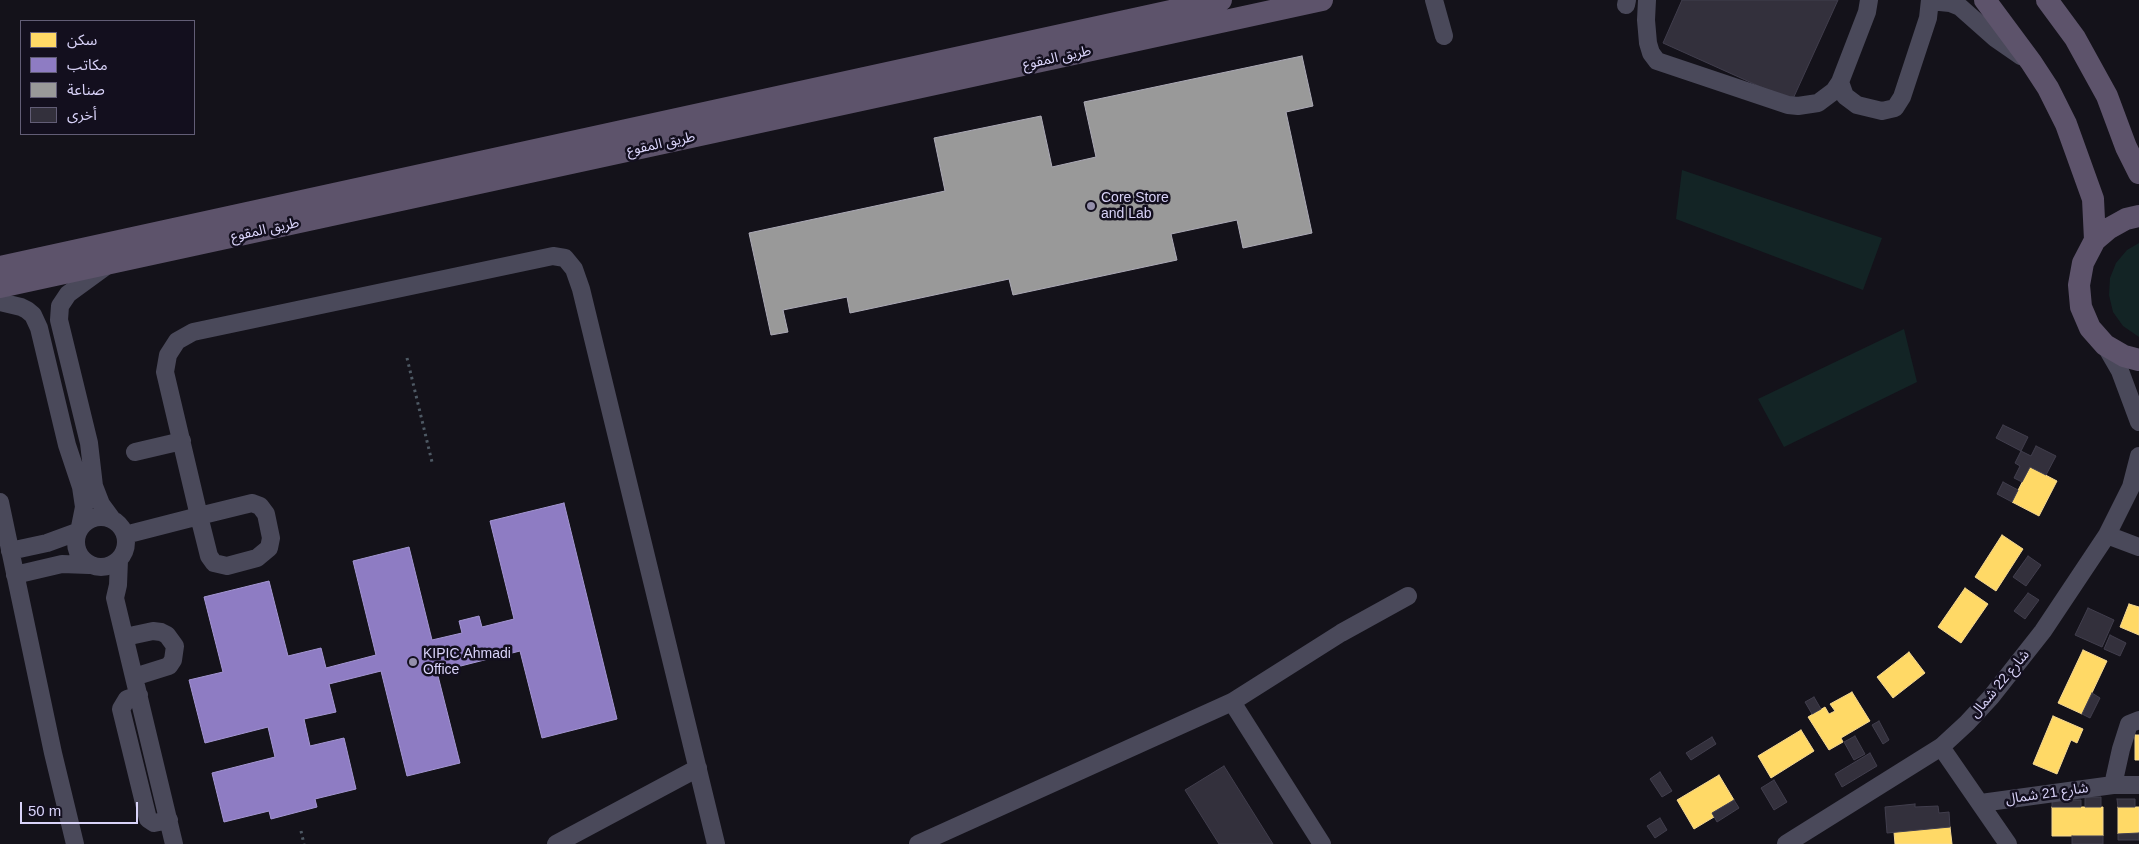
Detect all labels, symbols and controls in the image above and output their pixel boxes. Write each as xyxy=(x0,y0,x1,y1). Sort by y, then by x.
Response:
legend xyxy=(20,20,195,135)
text: سكن xyxy=(67,31,97,48)
street label: طريق المقوع xyxy=(1021,43,1093,73)
text: مكاتب xyxy=(67,56,108,73)
text: صناعة xyxy=(67,81,105,98)
text: أخرى xyxy=(67,106,97,123)
street label: طريق المقوع xyxy=(625,129,697,159)
place label: Core Store and Lab xyxy=(1101,190,1169,222)
marker: Core Store and Lab xyxy=(1085,200,1097,212)
street label: طريق المقوع xyxy=(229,215,301,245)
place label: KIPIC Ahmadi Office xyxy=(423,646,511,679)
street label: شارع 22 شمال xyxy=(1967,647,2033,721)
marker: KIPIC Ahmadi Office xyxy=(407,656,419,668)
street label: شارع 21 شمال xyxy=(2004,780,2090,808)
scale bar xyxy=(22,792,140,824)
text: 50 m xyxy=(28,802,61,819)

